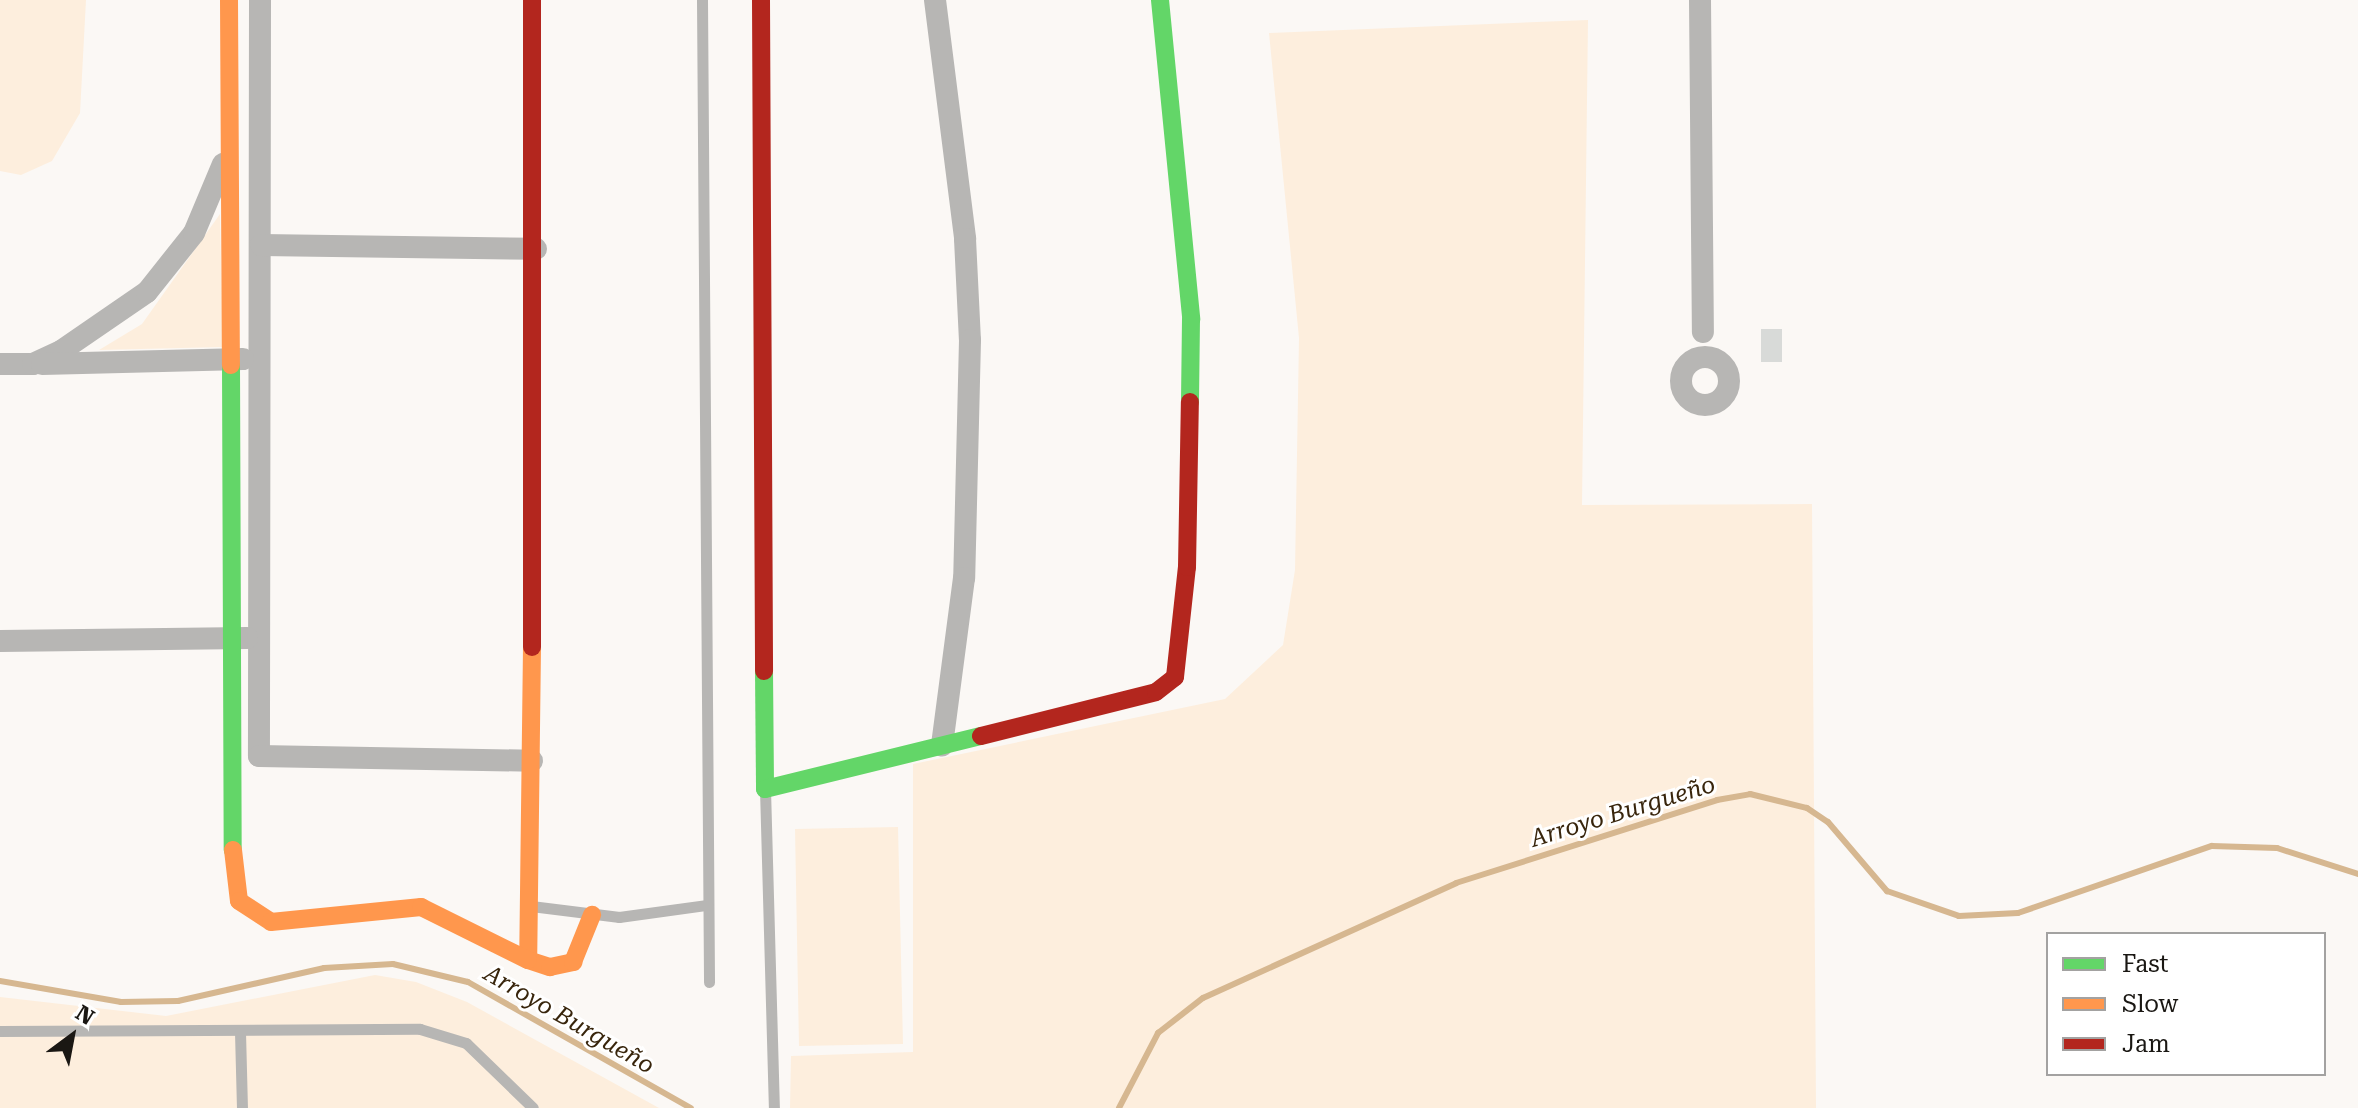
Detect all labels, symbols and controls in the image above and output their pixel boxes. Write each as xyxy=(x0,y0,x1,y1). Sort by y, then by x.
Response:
water label: Arroyo Burgueño xyxy=(1527,770,1719,854)
legend xyxy=(2046,932,2326,1076)
text: Fast xyxy=(2122,950,2169,978)
water label: Arroyo Burgueño xyxy=(479,960,659,1080)
text: Slow xyxy=(2122,990,2178,1018)
north arrow xyxy=(32,996,112,1076)
text: N xyxy=(71,1000,99,1030)
text: Jam xyxy=(2122,1030,2170,1058)

